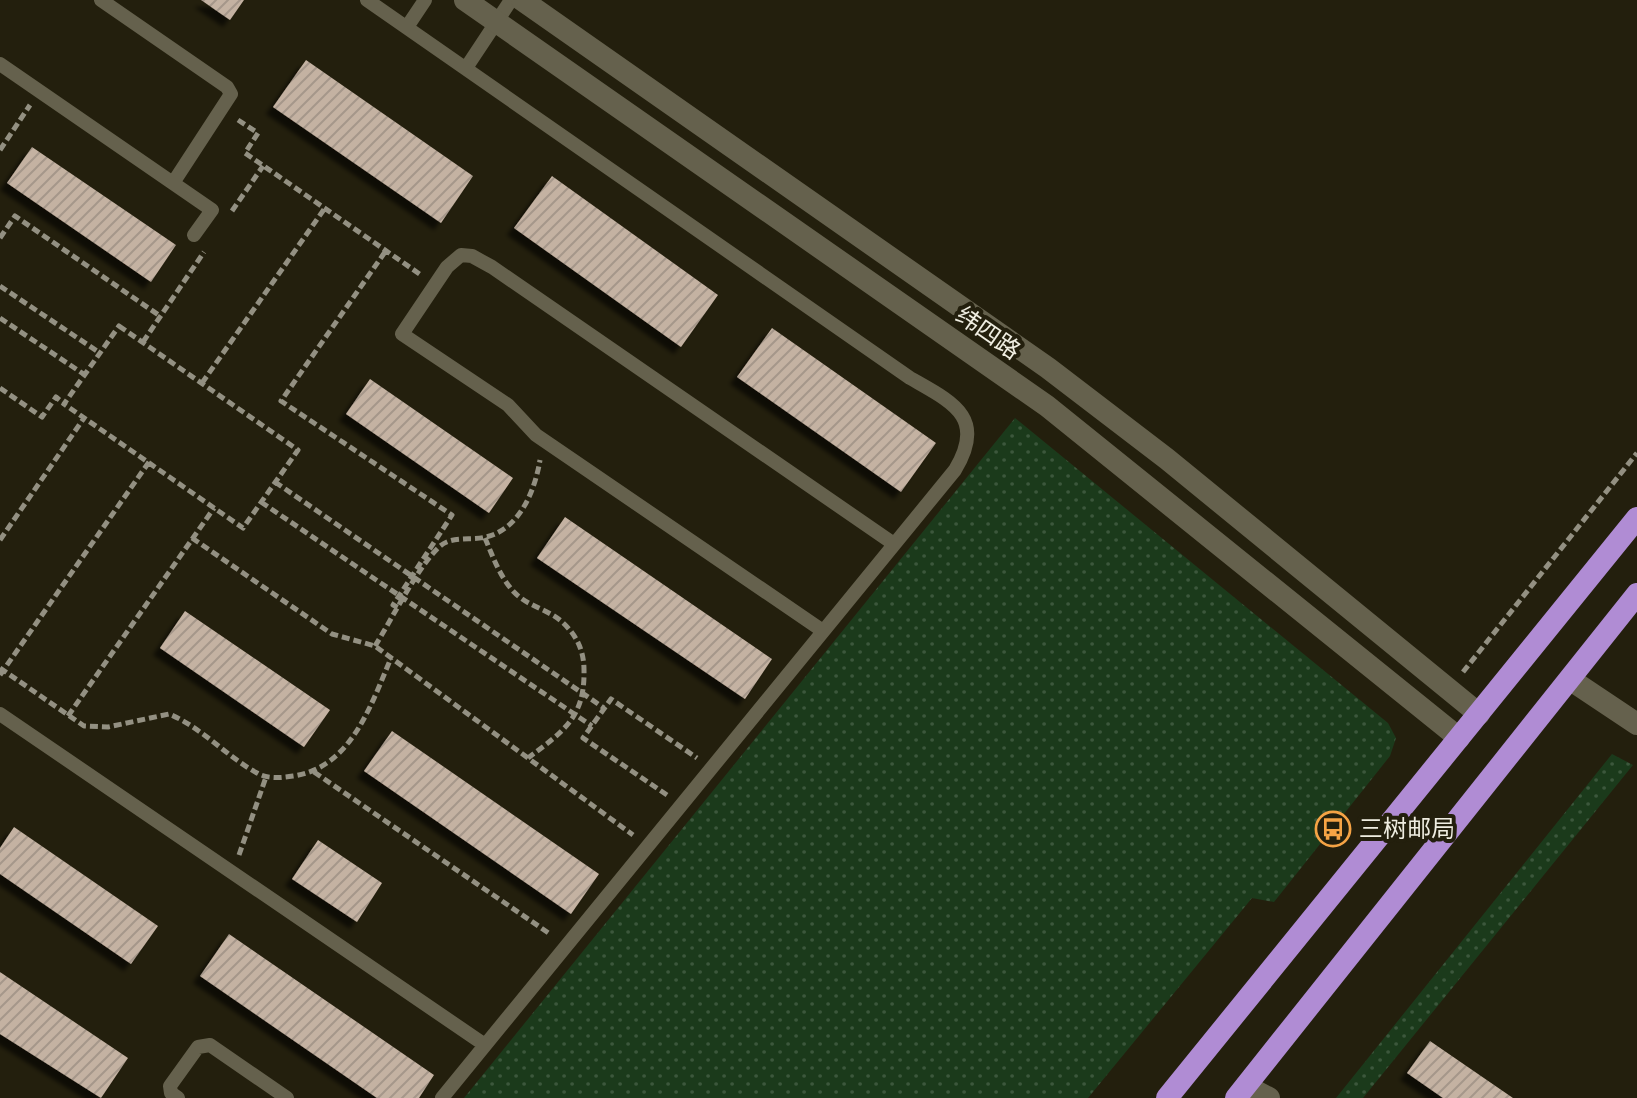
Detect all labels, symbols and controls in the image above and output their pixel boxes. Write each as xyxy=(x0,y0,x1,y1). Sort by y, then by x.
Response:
street label: 纬四路 xyxy=(950,300,1026,365)
bus stop icon: 三树邮局 xyxy=(1314,810,1352,848)
place label: 三树邮局 xyxy=(1359,814,1455,843)

